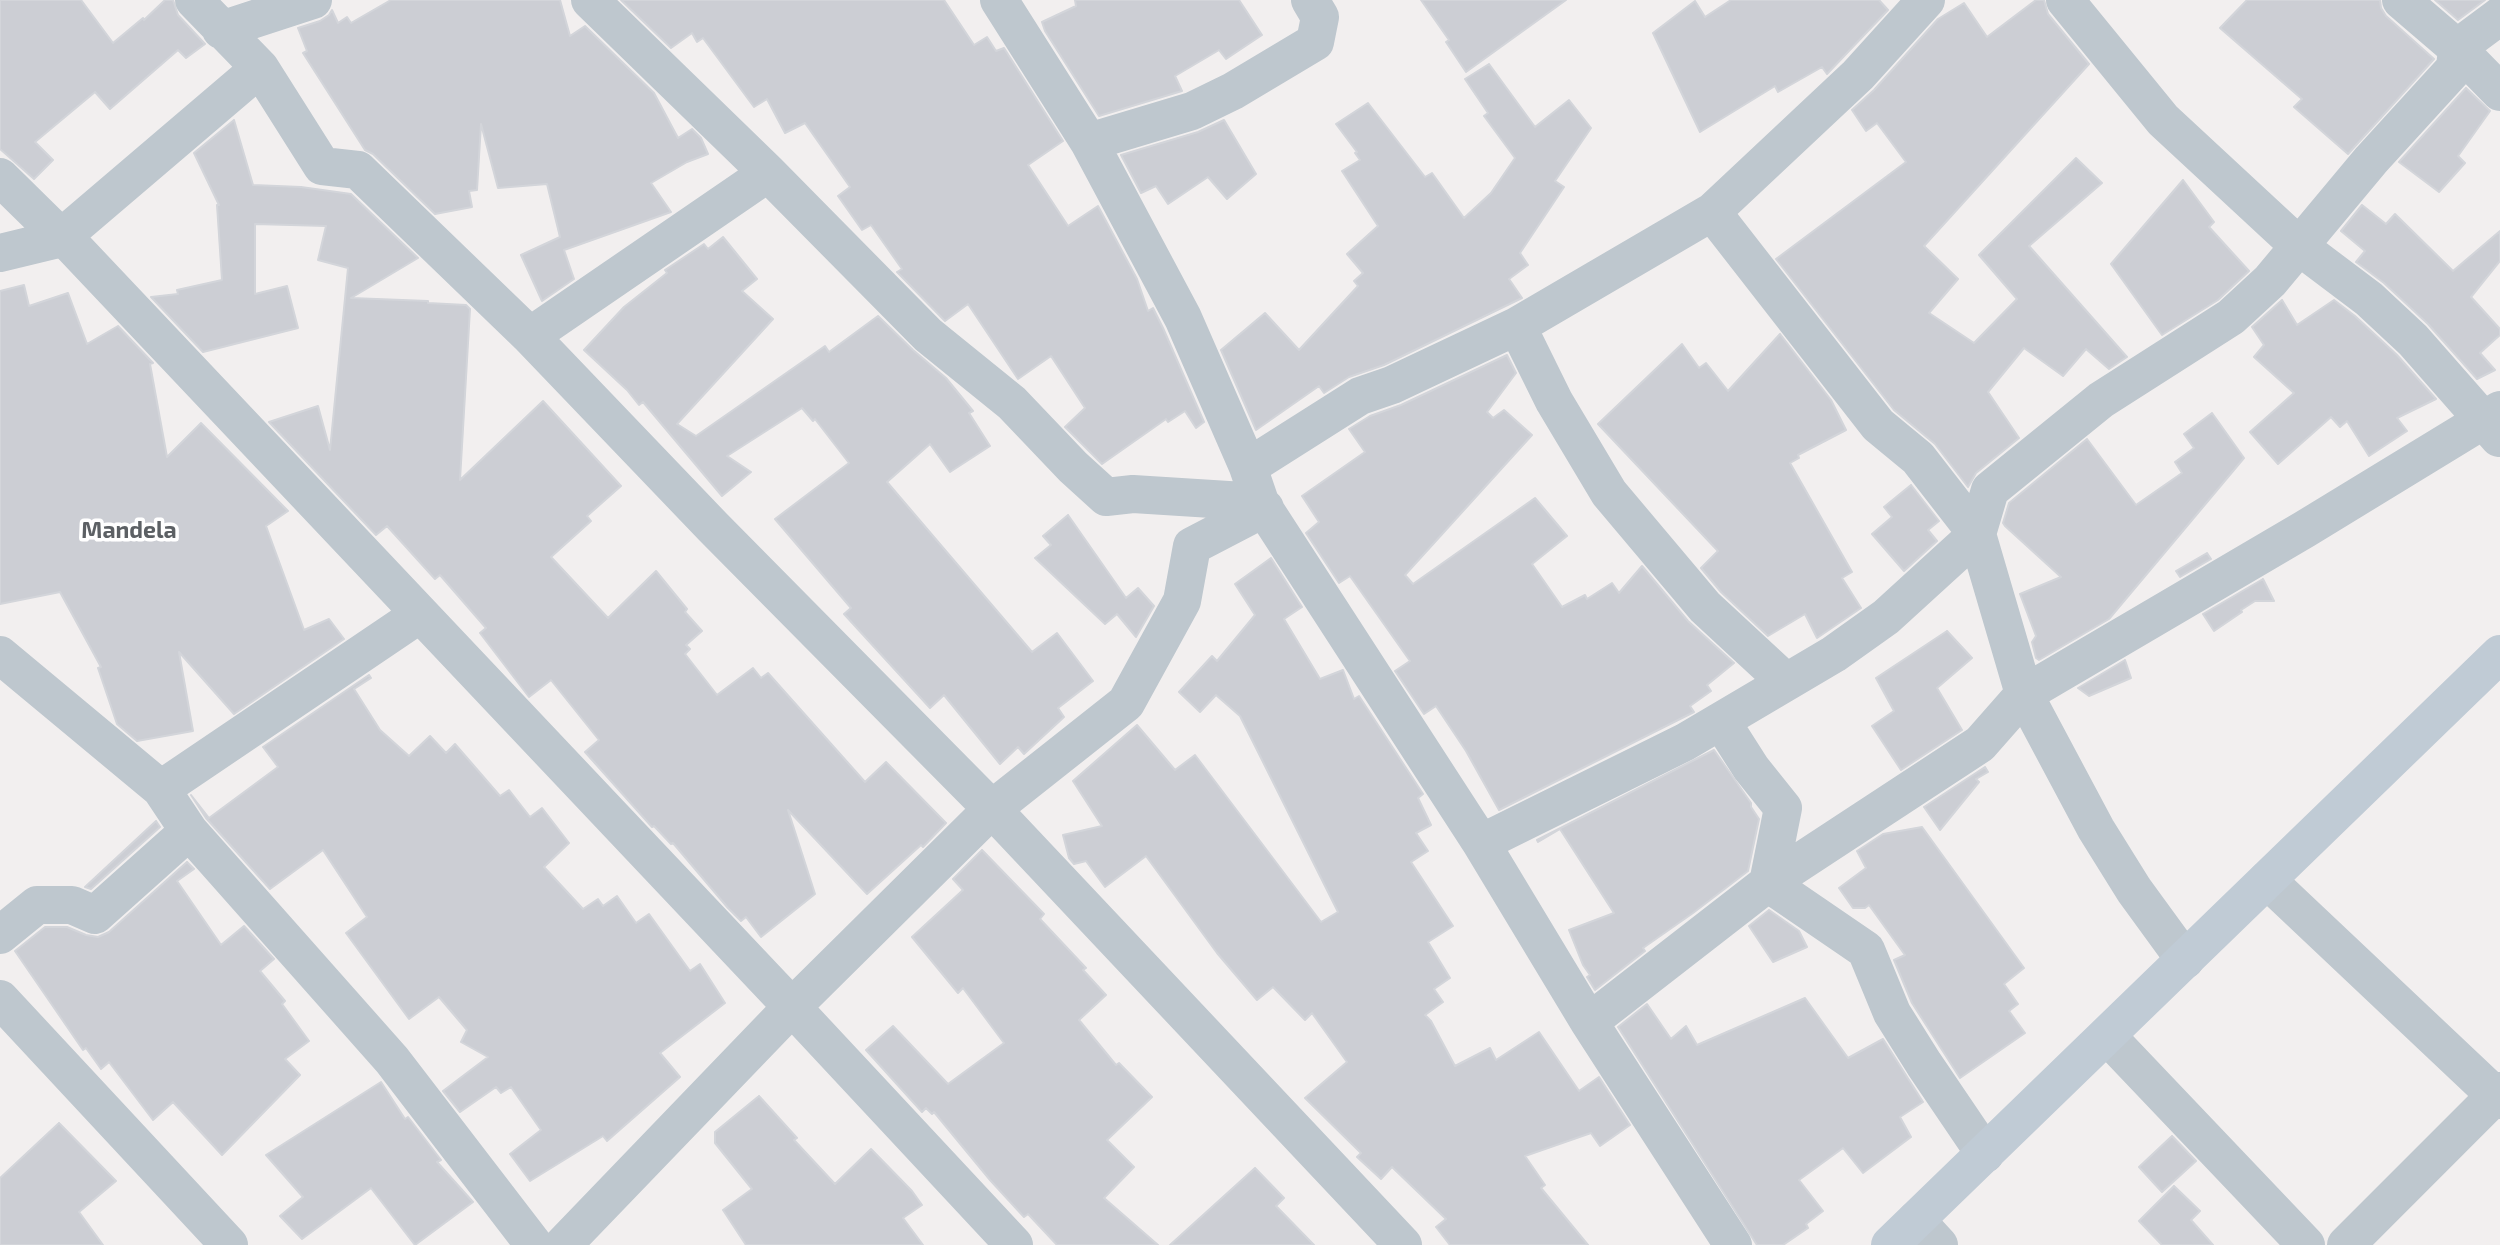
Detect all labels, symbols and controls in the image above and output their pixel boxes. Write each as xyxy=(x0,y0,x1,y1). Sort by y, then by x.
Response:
district label: Mandela xyxy=(81,516,177,544)

